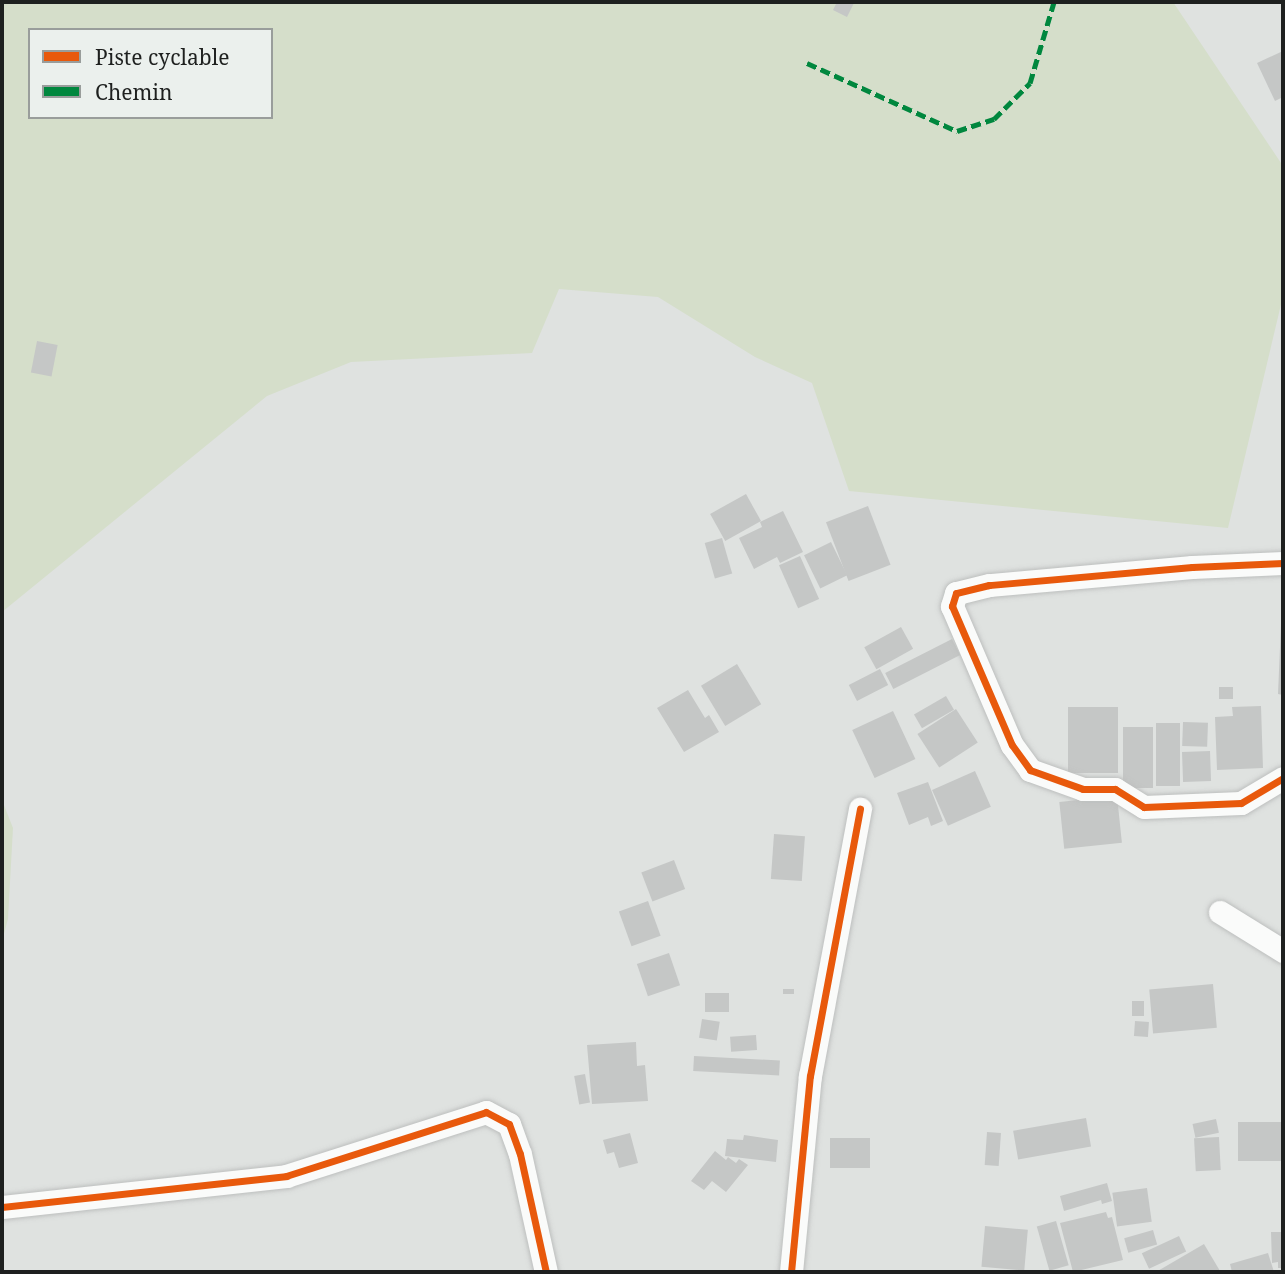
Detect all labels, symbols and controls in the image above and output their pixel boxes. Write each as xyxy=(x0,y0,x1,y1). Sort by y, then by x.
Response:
legend xyxy=(28,28,273,119)
text: Piste cyclable xyxy=(95,43,229,71)
text: Chemin xyxy=(95,78,173,106)

